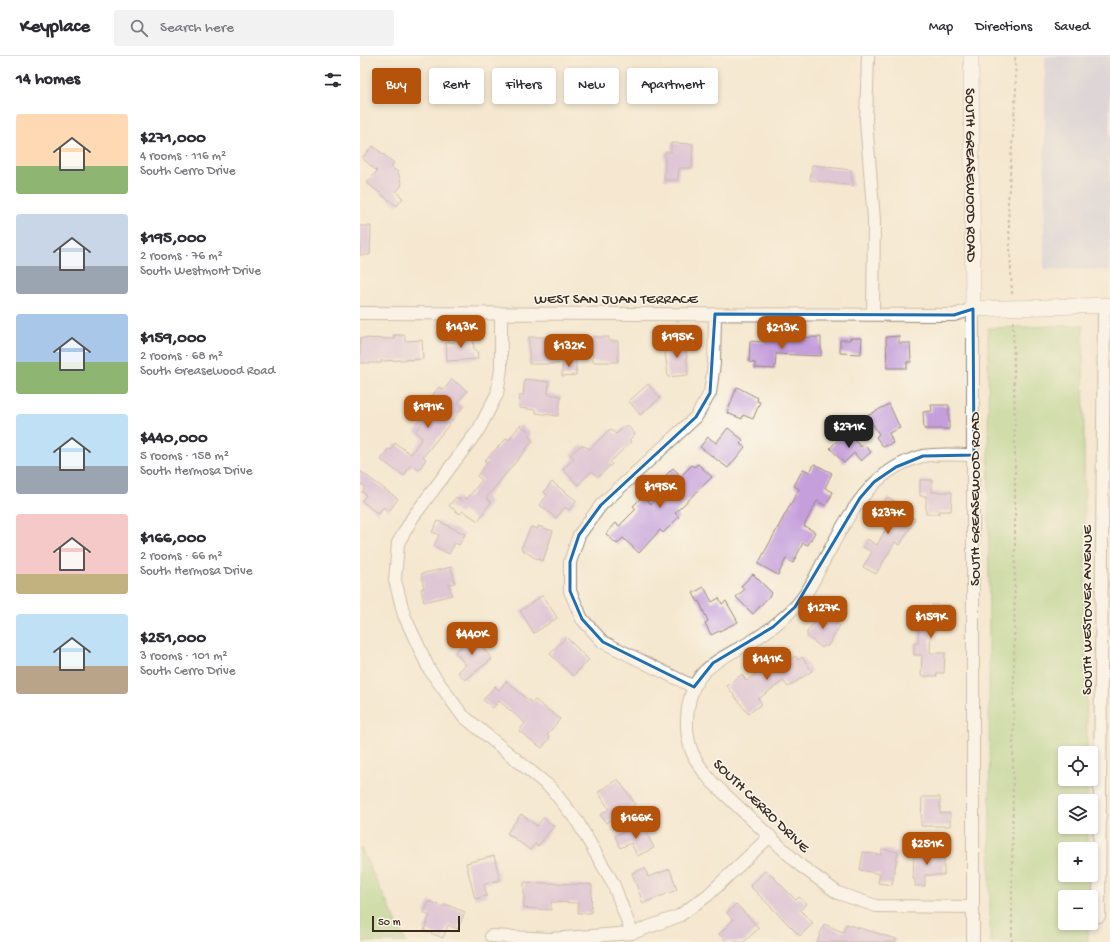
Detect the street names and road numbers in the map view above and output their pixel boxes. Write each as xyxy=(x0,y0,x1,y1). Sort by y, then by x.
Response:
street label: SOUTH GREASEWOOD ROAD xyxy=(960,88,980,262)
street label: WEST SAN JUAN TERRACE xyxy=(534,291,698,309)
street label: SOUTH GREASEWOOD ROAD xyxy=(967,412,985,586)
street label: SOUTH WESTOVER AVENUE xyxy=(1079,524,1097,695)
street label: SOUTH CERRO DRIVE xyxy=(709,756,813,858)

